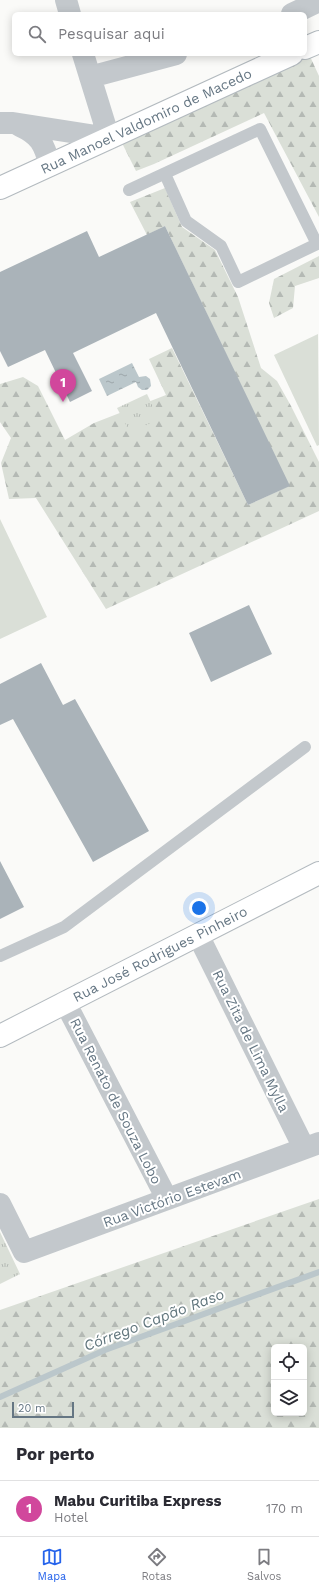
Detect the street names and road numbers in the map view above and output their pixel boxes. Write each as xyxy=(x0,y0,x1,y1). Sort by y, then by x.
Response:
street label: Rua Manoel Valdomiro de Macedo xyxy=(38,65,254,177)
street label: Rua José Rodrigues Pinheiro xyxy=(70,903,250,1005)
street label: Rua Zita de Lima Mylla xyxy=(210,967,292,1115)
street label: Rua Renato de Souza Lobo xyxy=(67,1015,165,1187)
street label: Rua Victório Estevam xyxy=(101,1166,243,1230)

